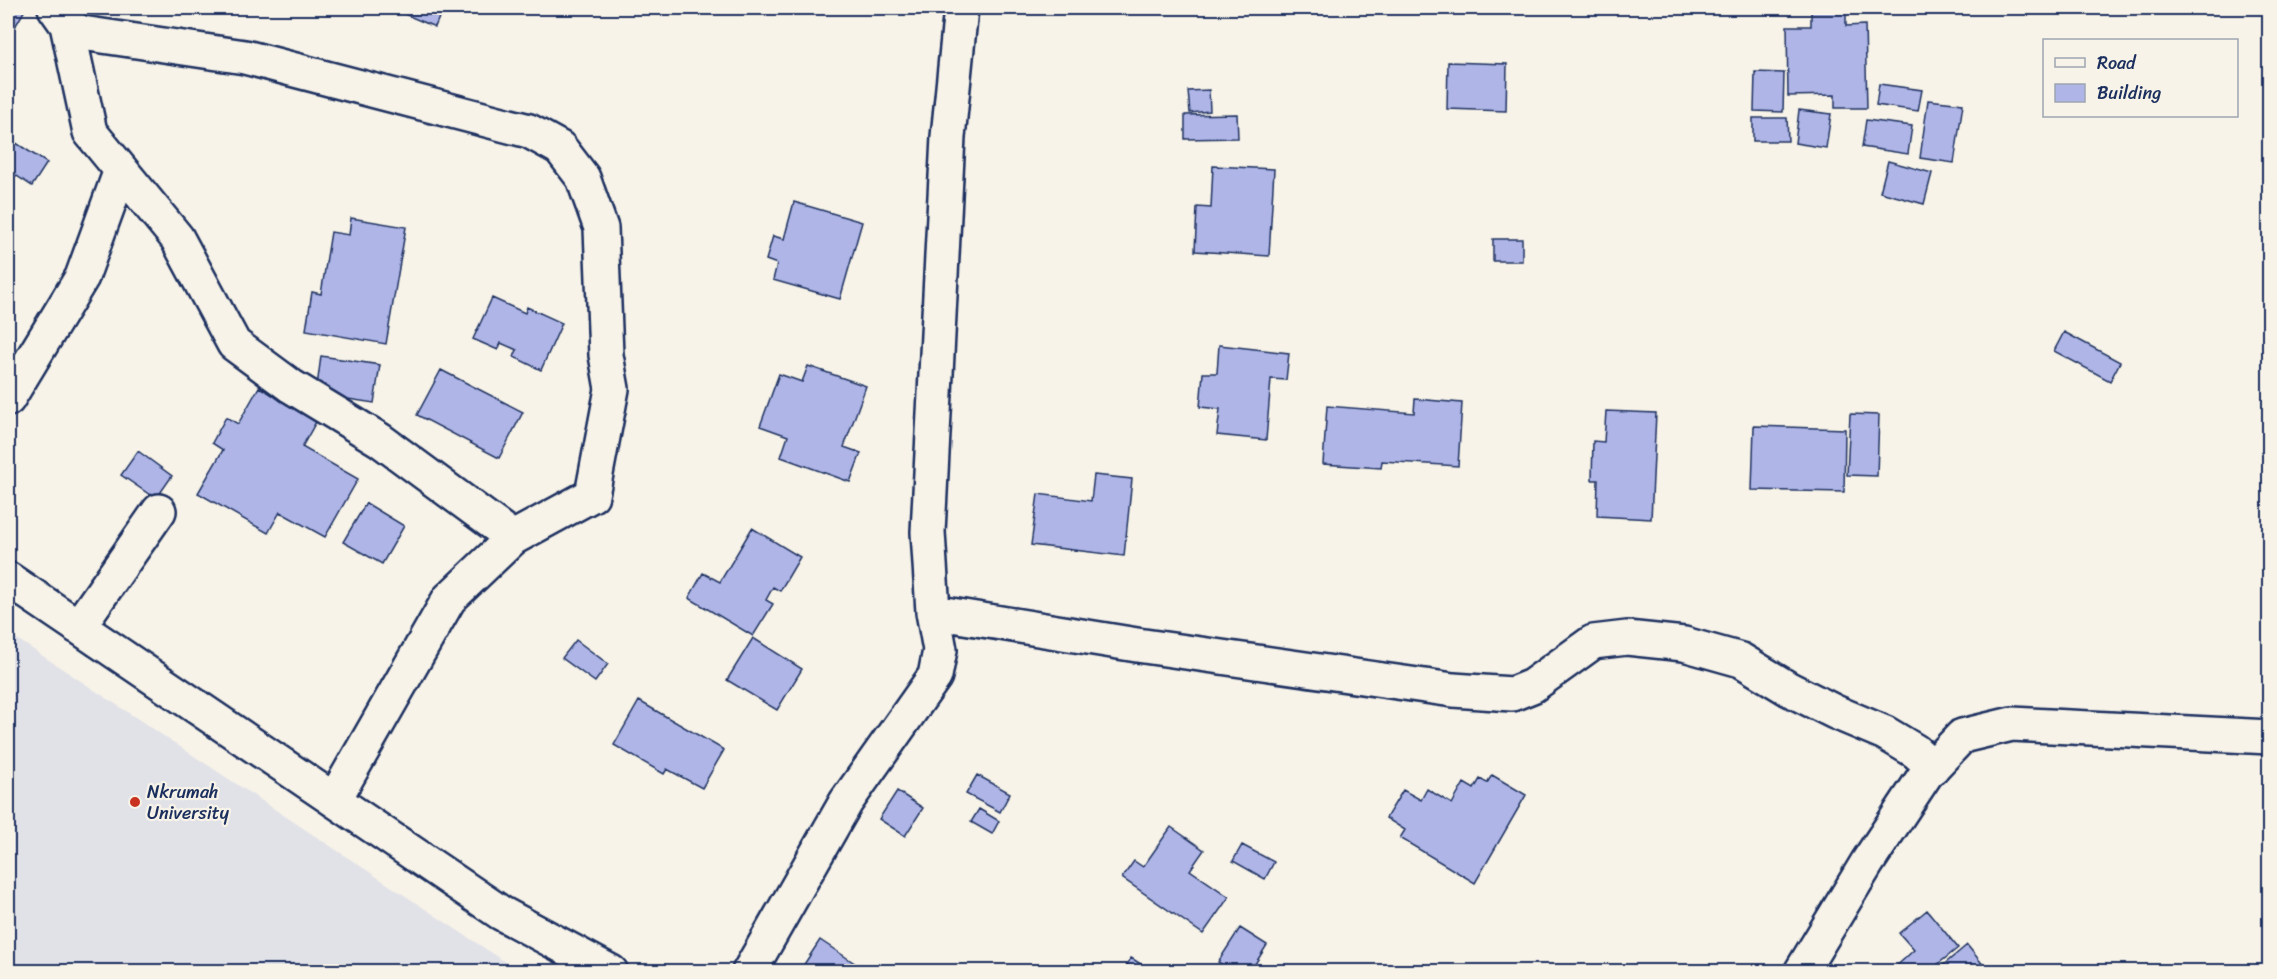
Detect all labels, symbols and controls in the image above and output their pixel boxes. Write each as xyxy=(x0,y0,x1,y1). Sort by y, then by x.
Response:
legend xyxy=(2043,39,2238,117)
text: Road xyxy=(2097,47,2137,79)
text: Building xyxy=(2097,77,2161,109)
place label: Nkrumah University xyxy=(147,776,230,829)
marker: Nkrumah University xyxy=(128,795,142,809)

